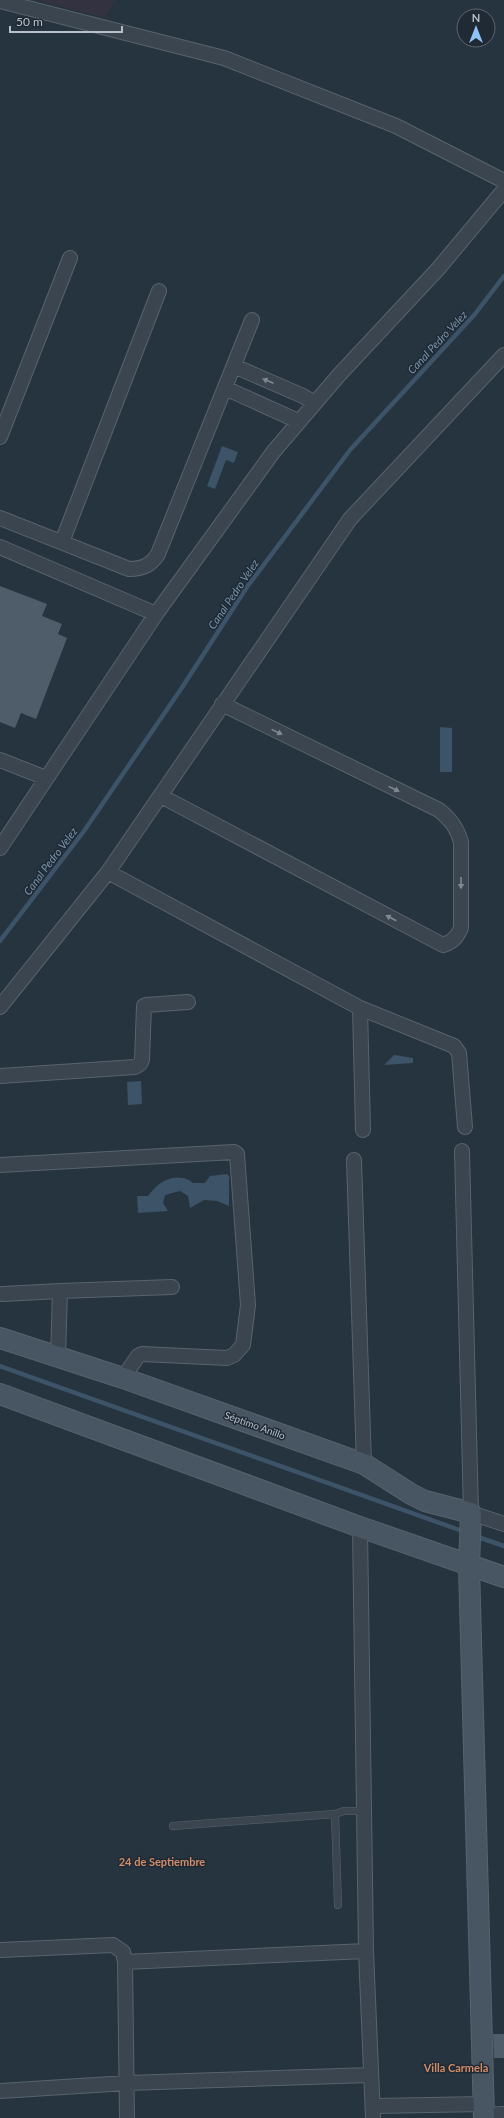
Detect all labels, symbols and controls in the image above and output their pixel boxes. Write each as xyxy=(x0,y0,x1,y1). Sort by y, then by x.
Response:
scale bar xyxy=(10,8,122,34)
north arrow xyxy=(456,8,496,48)
text: N xyxy=(472,11,480,24)
text: 50 m xyxy=(16,14,43,29)
water label: Canal Pedro Velez xyxy=(405,308,470,376)
one-way arrow xyxy=(262,377,274,383)
water label: Canal Pedro Velez xyxy=(205,556,261,631)
one-way arrow xyxy=(272,729,283,735)
one-way arrow xyxy=(389,786,400,792)
water label: Canal Pedro Velez xyxy=(20,824,80,897)
one-way arrow xyxy=(458,877,464,890)
one-way arrow xyxy=(386,915,397,921)
street label: Séptimo Anillo xyxy=(223,1408,287,1442)
district label: 24 de Septiembre xyxy=(119,1855,205,1868)
district label: Villa Carmela xyxy=(423,2061,488,2074)

